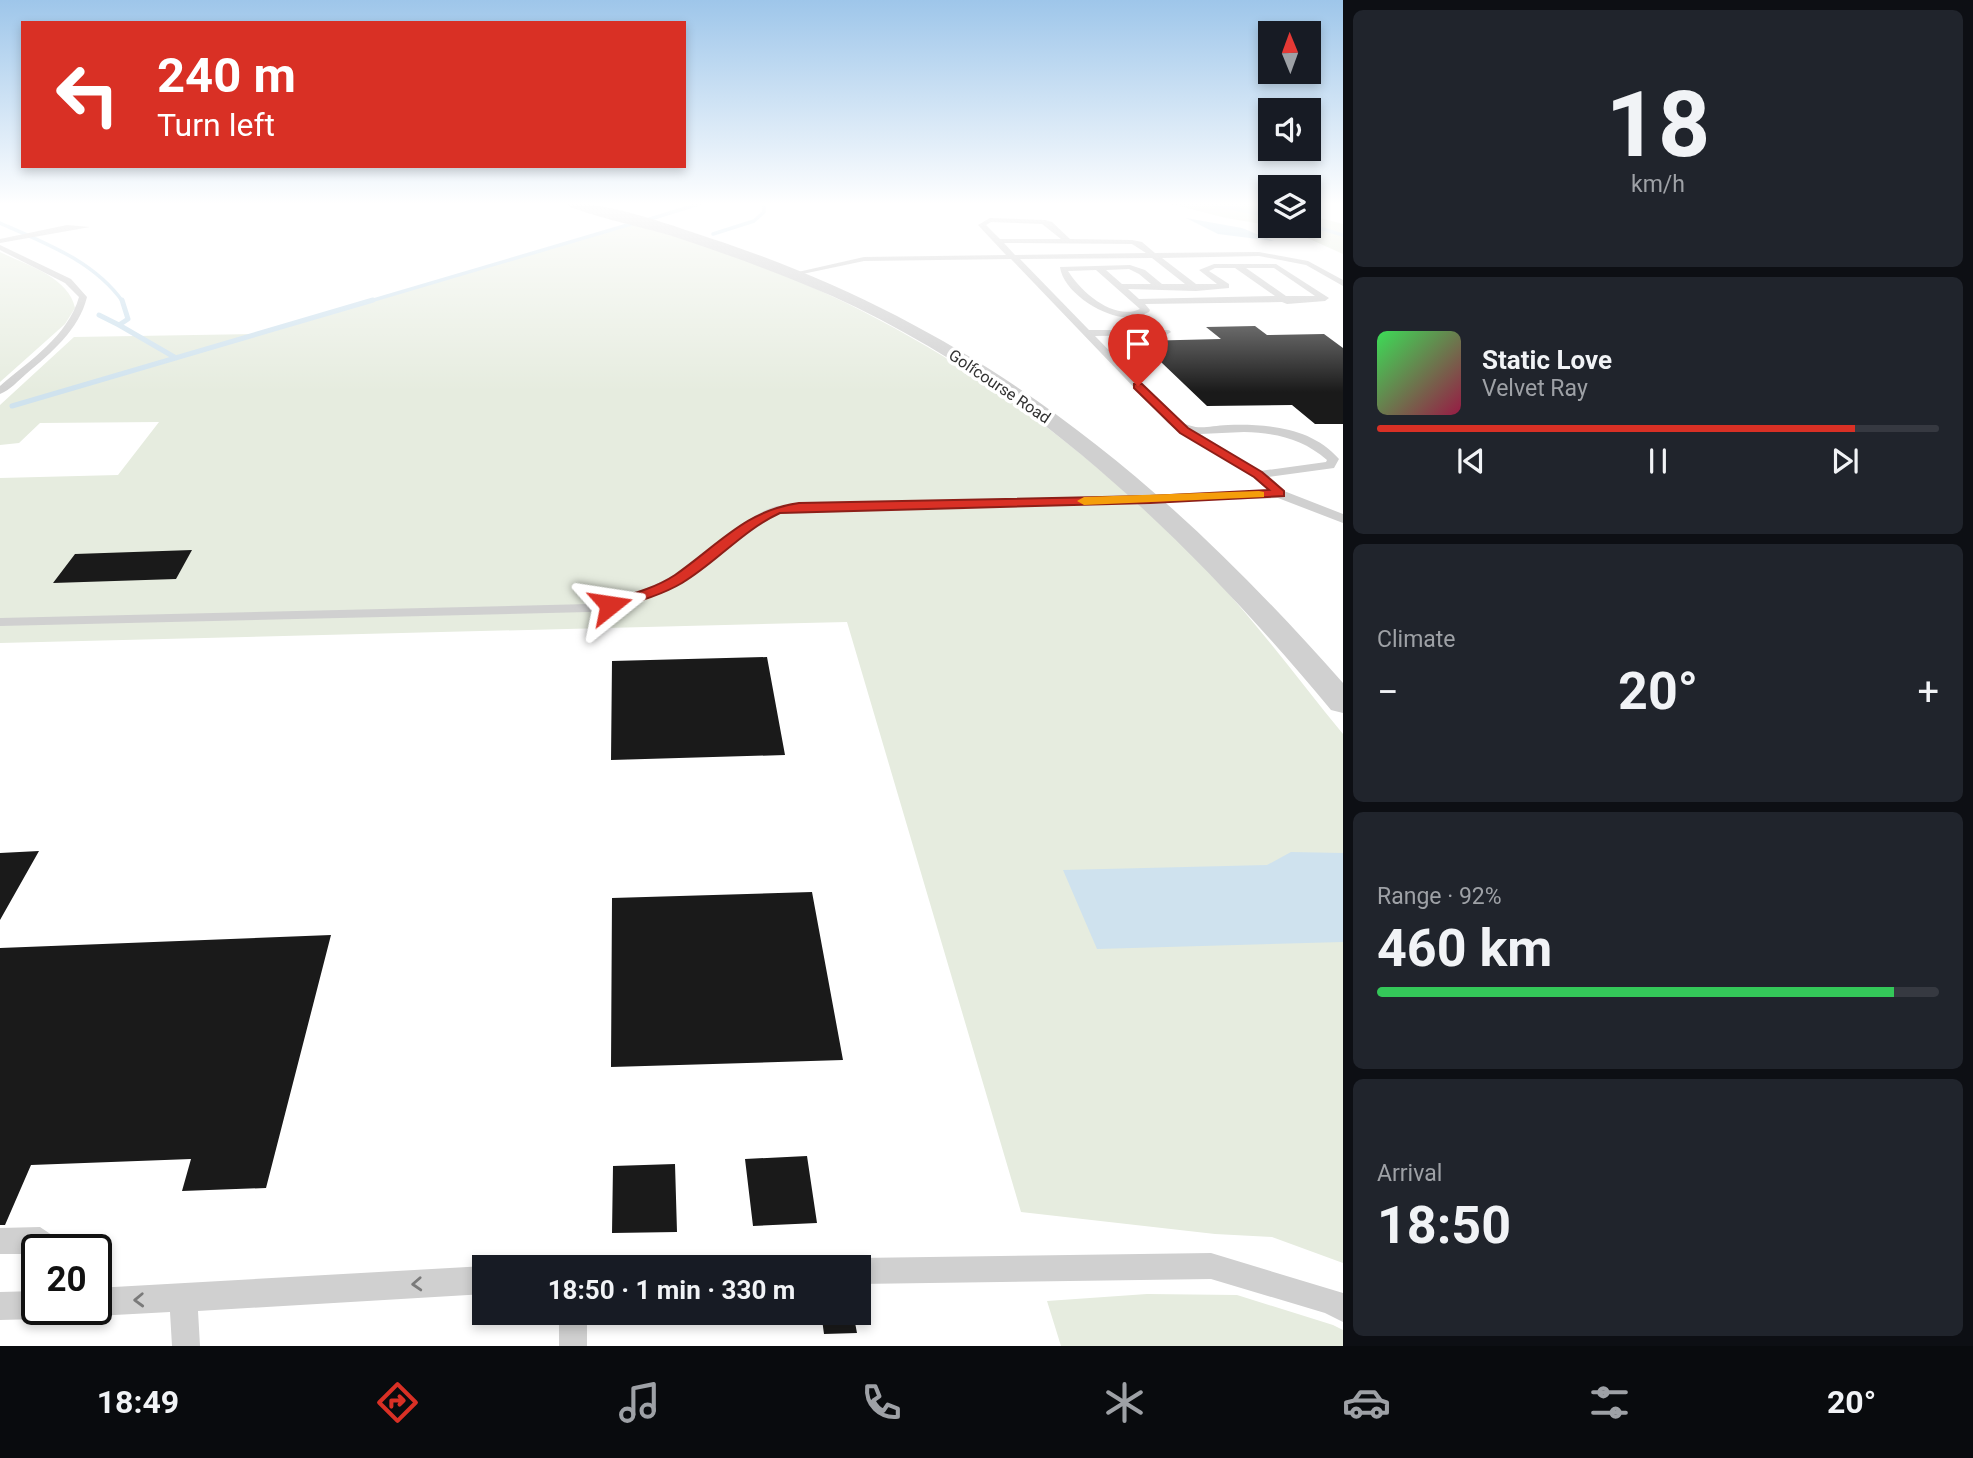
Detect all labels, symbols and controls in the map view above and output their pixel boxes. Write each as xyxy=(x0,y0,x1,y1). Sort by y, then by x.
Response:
north arrow xyxy=(1258,21,1321,84)
map controls xyxy=(1258,21,1321,238)
text: 240 m xyxy=(157,47,296,104)
icon: left xyxy=(42,49,133,140)
text: 18 xyxy=(1606,72,1710,178)
button: sound xyxy=(1258,98,1321,161)
text: Turn left xyxy=(157,106,275,144)
text: km/h xyxy=(1631,171,1685,198)
button: layers xyxy=(1258,175,1321,238)
pin xyxy=(1108,314,1168,386)
icon: arrive xyxy=(1119,325,1157,363)
street label: Golfcourse Road xyxy=(945,345,1054,427)
text: Static Love xyxy=(1482,345,1612,375)
text: Velvet Ray xyxy=(1482,375,1588,402)
icon: previous xyxy=(1452,442,1490,480)
icon: pause xyxy=(1639,442,1677,480)
icon: next xyxy=(1826,442,1864,480)
position arrow xyxy=(573,568,647,642)
text: Climate xyxy=(1377,626,1456,653)
text: 20° xyxy=(1618,661,1698,722)
text: − xyxy=(1377,670,1399,714)
text: + xyxy=(1917,670,1939,714)
text: Range · 92% xyxy=(1377,883,1502,910)
text: 460 km xyxy=(1377,918,1552,979)
text: Arrival xyxy=(1377,1160,1442,1187)
text: 18:50 xyxy=(1377,1195,1511,1256)
speed limit sign: 20 xyxy=(21,1234,112,1325)
text: 18:50 · 1 min · 330 m xyxy=(548,1275,795,1305)
one-way arrow xyxy=(411,1277,422,1292)
one-way arrow xyxy=(133,1293,144,1308)
icon: directions xyxy=(373,1378,422,1427)
icon: music xyxy=(615,1378,664,1427)
icon: phone xyxy=(857,1378,906,1427)
icon: climate xyxy=(1100,1378,1149,1427)
icon: car xyxy=(1342,1378,1391,1427)
icon: filters xyxy=(1585,1378,1634,1427)
text: 18:49 xyxy=(97,1383,179,1421)
text: 20° xyxy=(1827,1383,1876,1421)

